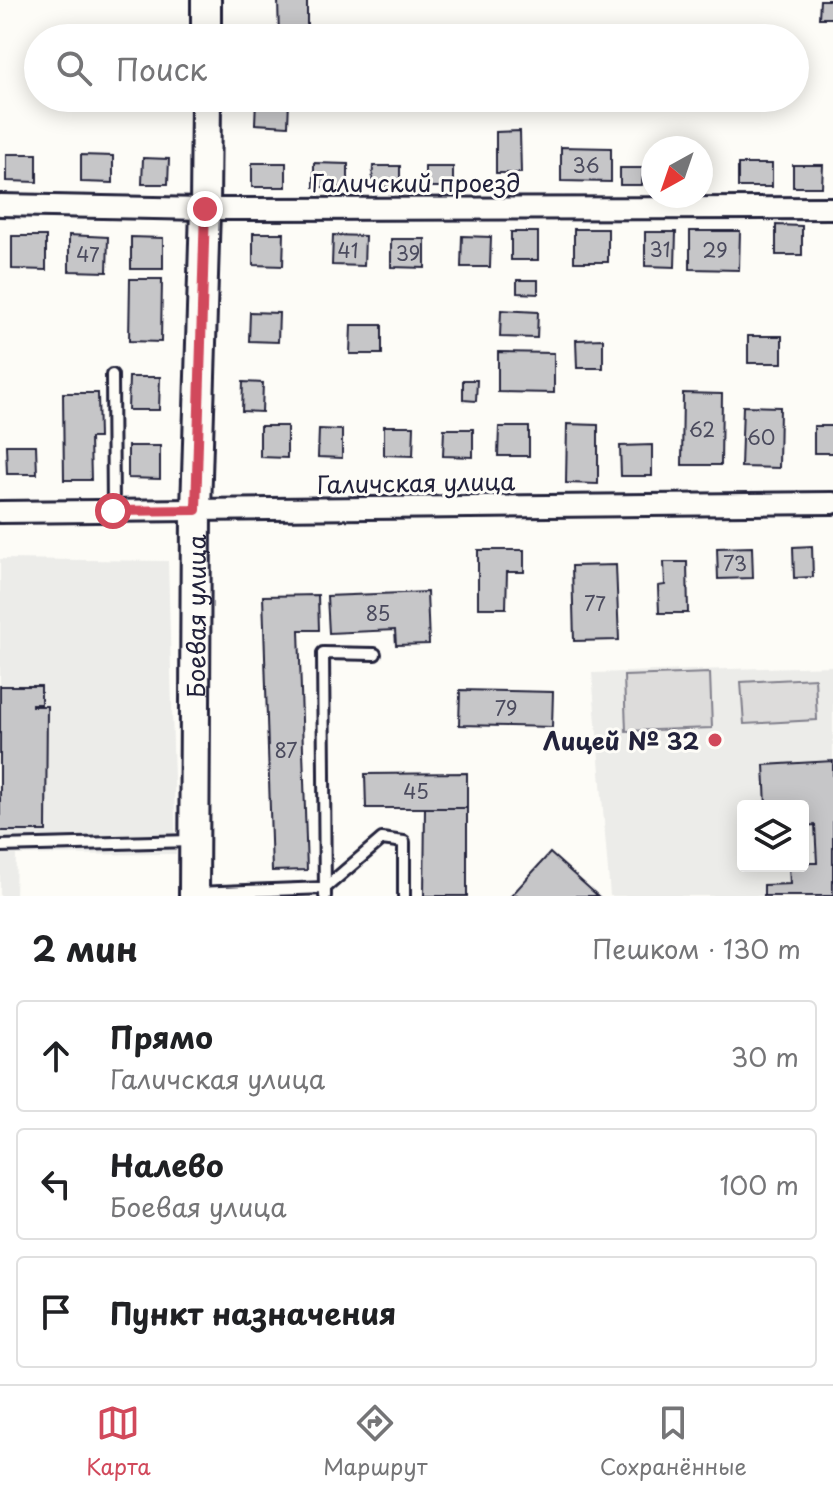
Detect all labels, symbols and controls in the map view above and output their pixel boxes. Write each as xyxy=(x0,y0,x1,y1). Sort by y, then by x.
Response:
search box xyxy=(24,24,809,112)
icon: search xyxy=(52,46,96,90)
text: Поиск xyxy=(116,46,207,91)
north arrow xyxy=(641,136,713,208)
house number: 36 xyxy=(572,150,600,180)
street label: Галичский проезд xyxy=(312,164,520,200)
route end xyxy=(187,191,223,227)
house number: 31 xyxy=(650,234,670,264)
house number: 41 xyxy=(338,235,359,265)
house number: 29 xyxy=(702,235,728,265)
house number: 39 xyxy=(396,238,420,268)
house number: 47 xyxy=(76,239,100,269)
house number: 62 xyxy=(689,414,715,444)
house number: 60 xyxy=(747,422,775,452)
street label: Галичская улица xyxy=(316,462,516,502)
route start xyxy=(95,493,131,529)
street label: Боевая улица xyxy=(177,534,214,698)
house number: 73 xyxy=(723,548,747,578)
house number: 77 xyxy=(584,588,606,618)
house number: 85 xyxy=(366,598,390,628)
house number: 79 xyxy=(495,693,517,723)
place label: Лицей № 32 xyxy=(543,722,699,758)
marker: Лицей № 32 xyxy=(706,731,724,749)
house number: 87 xyxy=(275,735,297,765)
house number: 45 xyxy=(403,776,429,806)
map controls xyxy=(737,800,809,872)
button: layers xyxy=(737,800,809,872)
text: 2 мин xyxy=(32,922,138,974)
text: Пешком · 130 m xyxy=(592,929,801,968)
text: Прямо xyxy=(110,1014,213,1059)
icon: ahead xyxy=(34,1034,78,1078)
text: 30 m xyxy=(731,1037,799,1076)
text: Галичская улица xyxy=(110,1059,325,1098)
text: Налево xyxy=(110,1142,224,1187)
icon: left xyxy=(34,1162,78,1206)
text: 100 m xyxy=(719,1165,799,1204)
text: Боевая улица xyxy=(110,1187,287,1226)
icon: arrive xyxy=(34,1290,78,1334)
text: Пункт назначения xyxy=(110,1290,396,1335)
tab: Карта xyxy=(86,1401,151,1482)
tab: Маршрут xyxy=(323,1401,427,1482)
tab: Сохранённые xyxy=(600,1401,747,1482)

